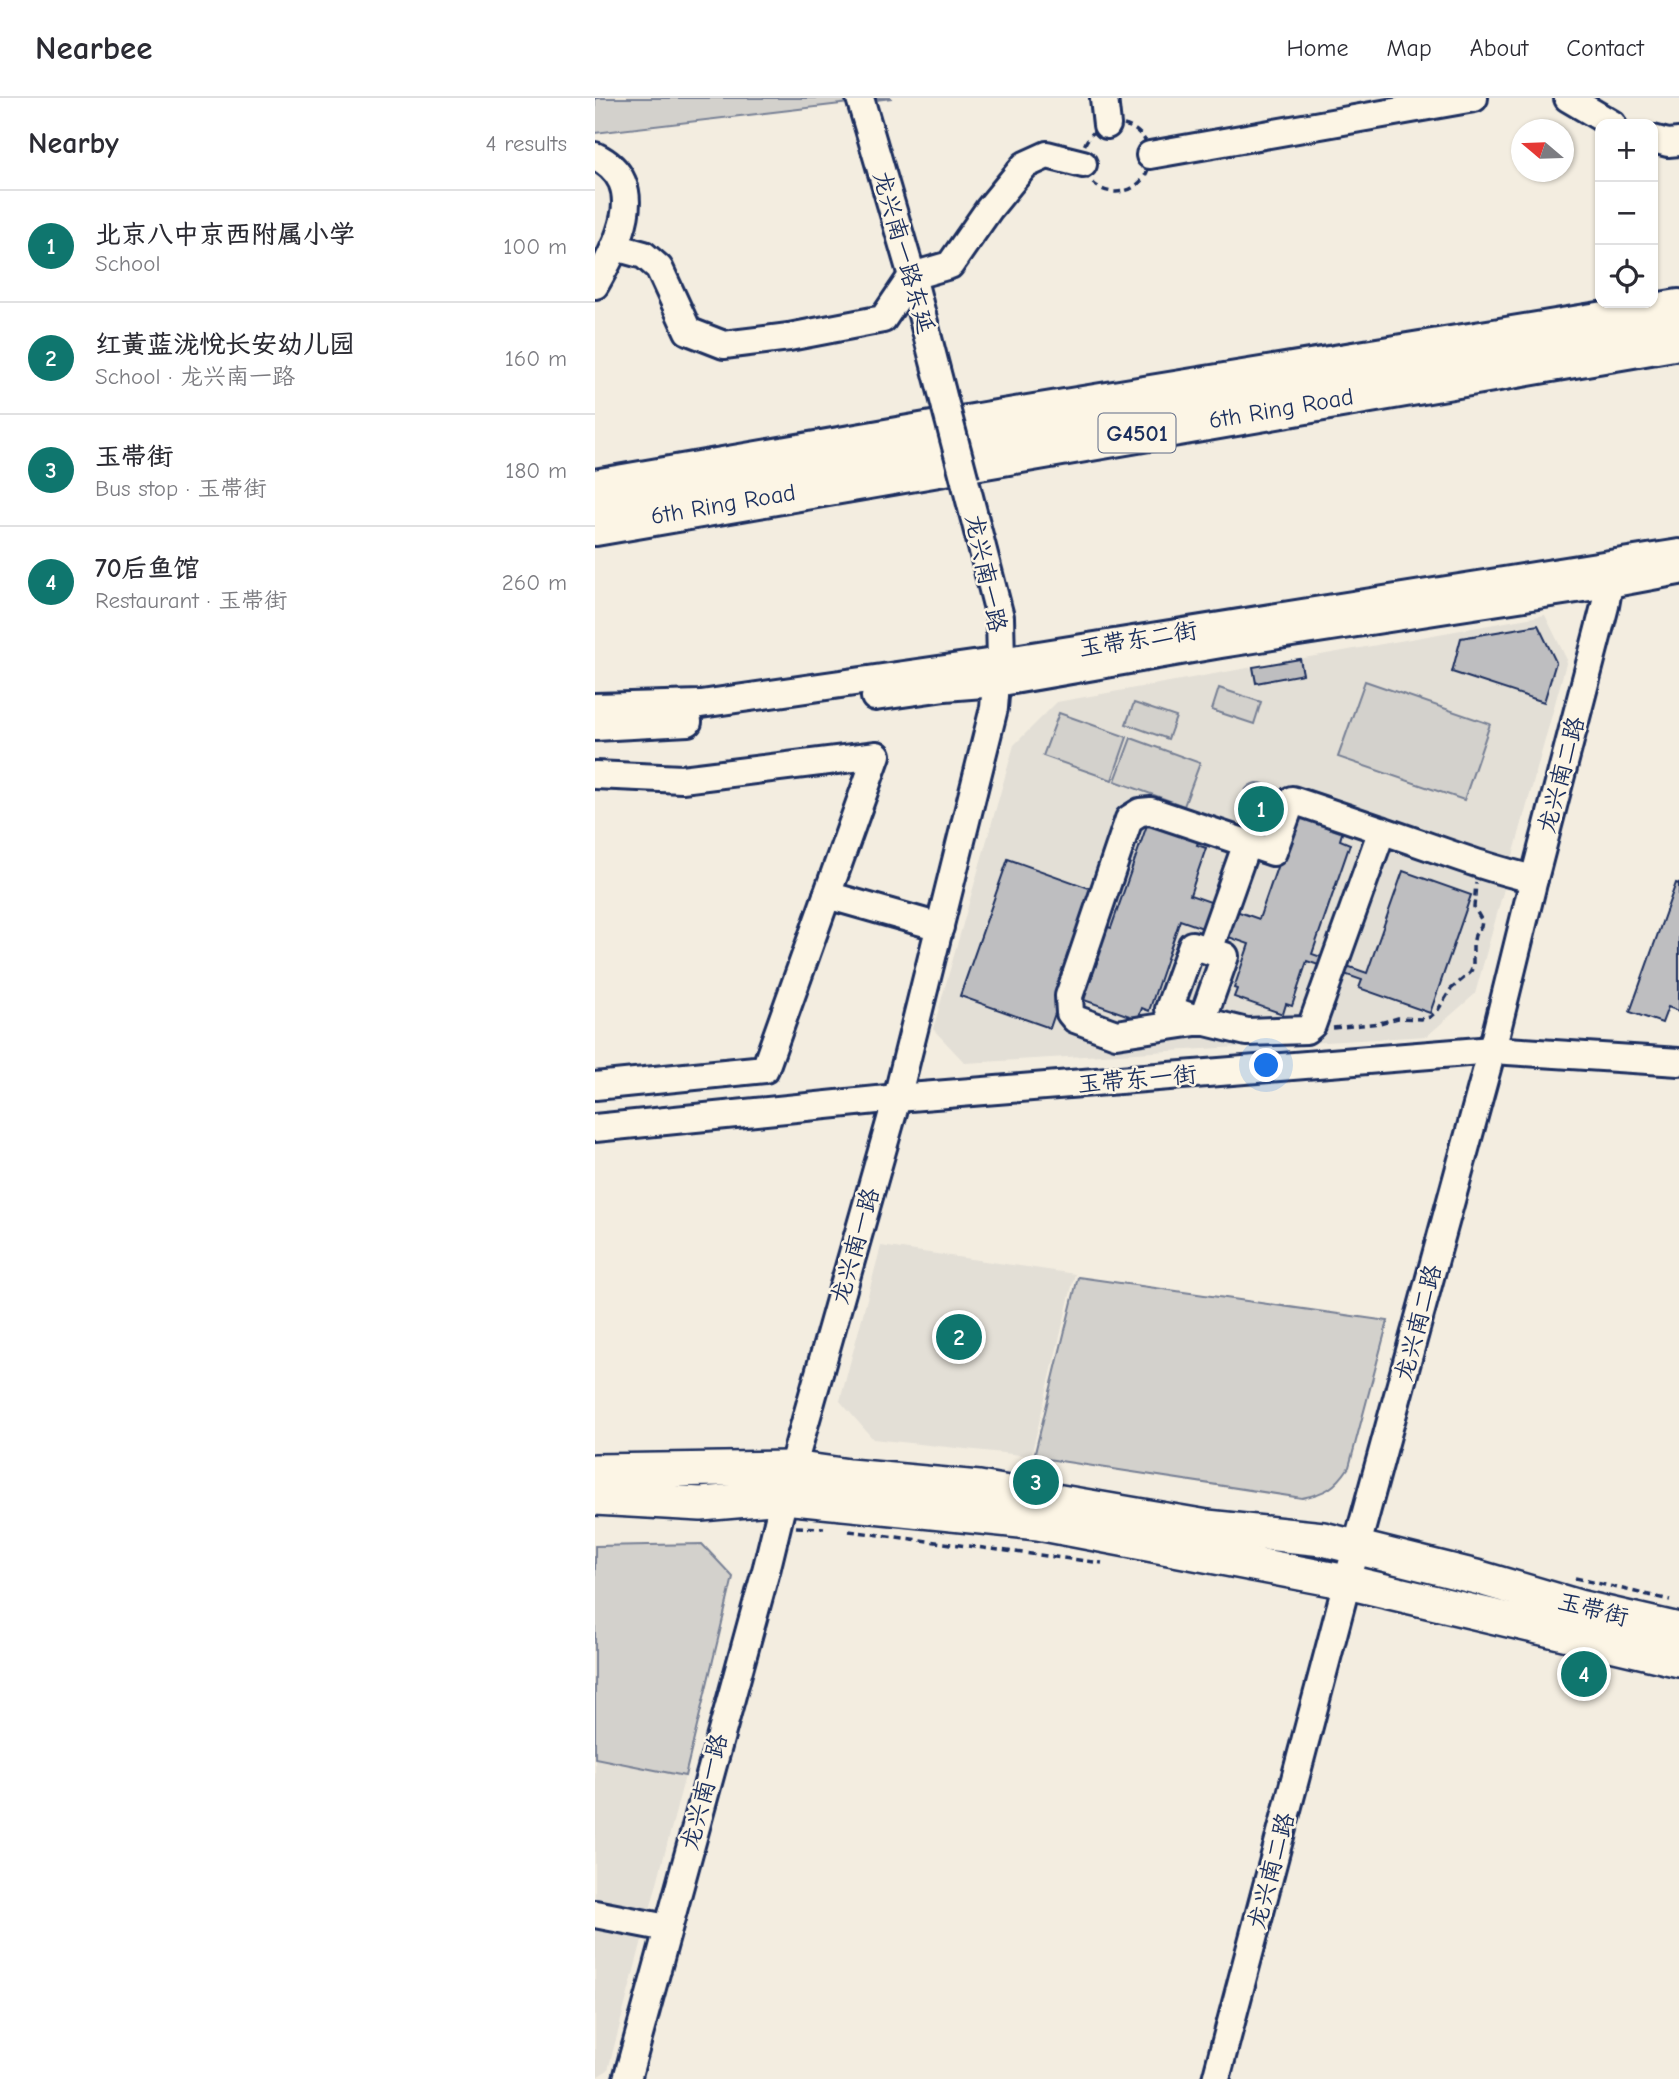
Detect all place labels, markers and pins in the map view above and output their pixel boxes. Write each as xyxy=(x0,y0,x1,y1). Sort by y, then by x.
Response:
pin: 1 xyxy=(1238,783,1284,835)
pin: 2 xyxy=(936,1311,982,1363)
pin: 3 xyxy=(1013,1456,1059,1508)
pin: 4 xyxy=(1561,1648,1607,1700)

